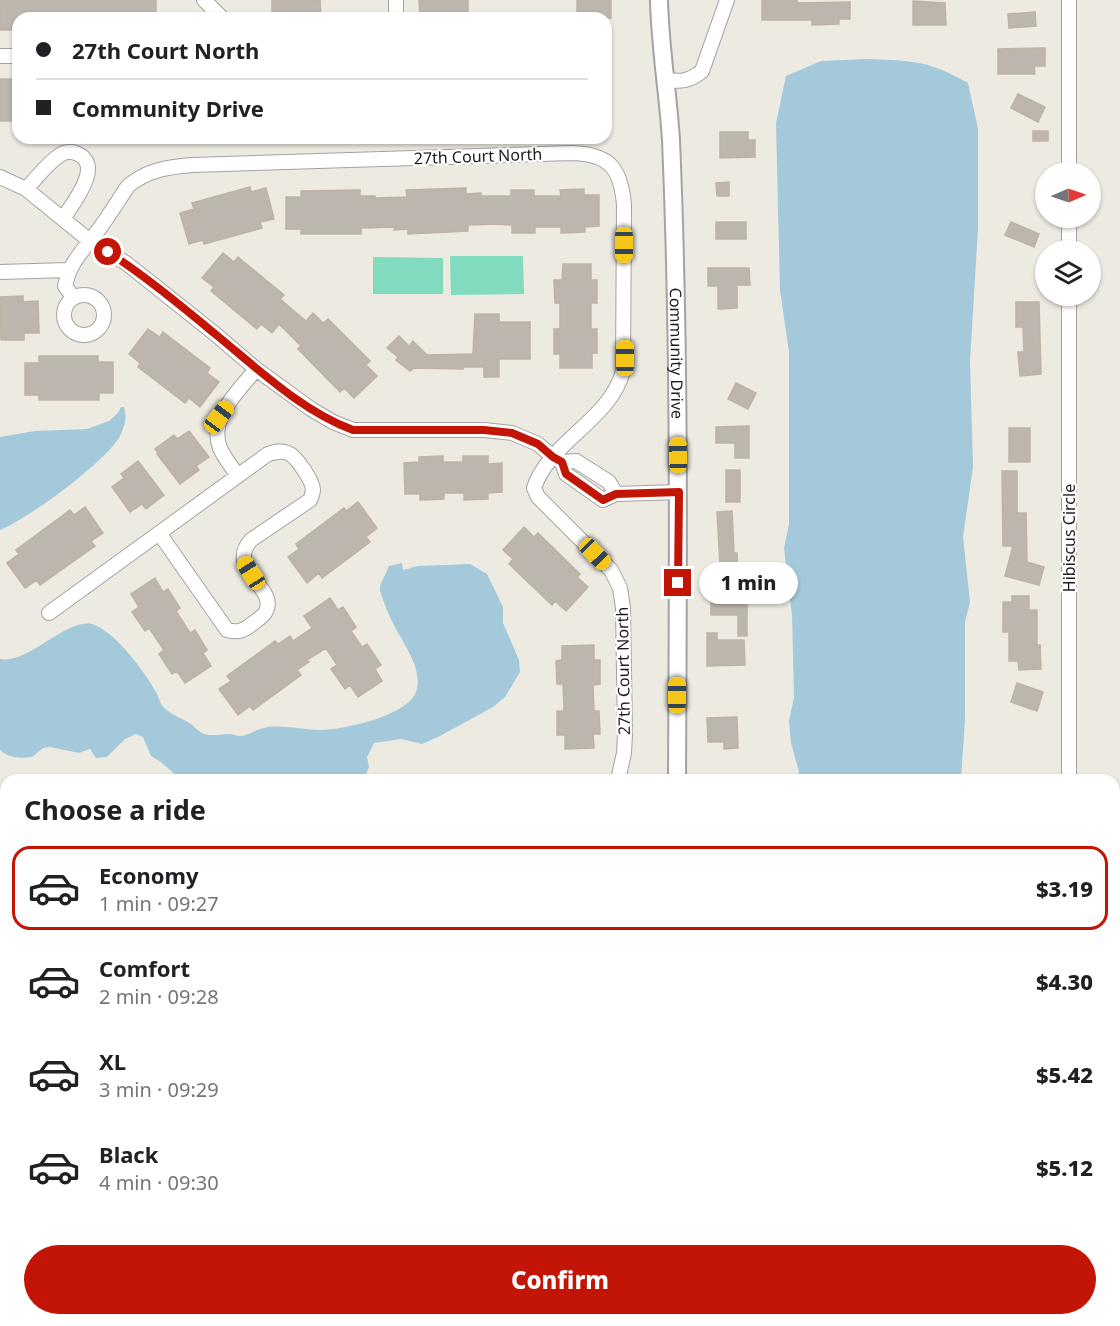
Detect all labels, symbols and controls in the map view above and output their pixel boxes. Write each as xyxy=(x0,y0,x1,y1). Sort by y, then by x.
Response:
text: 27th Court North xyxy=(72,35,259,65)
text: Community Drive xyxy=(72,93,264,123)
street label: 27th Court North xyxy=(413,143,543,169)
north arrow xyxy=(1035,162,1101,228)
map controls xyxy=(1035,162,1101,306)
car xyxy=(615,227,633,263)
route start xyxy=(94,238,121,265)
button: layers xyxy=(1035,240,1101,306)
street label: Community Drive xyxy=(665,287,688,419)
car xyxy=(616,340,634,376)
car xyxy=(201,397,237,437)
car xyxy=(669,437,687,473)
street label: Hibiscus Circle xyxy=(1058,484,1080,592)
car xyxy=(576,535,614,573)
car xyxy=(234,553,268,593)
callout: 1 min xyxy=(699,562,798,604)
route end xyxy=(664,569,691,596)
text: 1 min xyxy=(721,569,776,596)
street label: 27th Court North xyxy=(611,607,635,735)
car xyxy=(668,677,686,713)
text: Choose a ride xyxy=(24,791,206,828)
text: Economy xyxy=(99,860,198,890)
icon: car xyxy=(27,861,81,915)
text: $3.19 xyxy=(1036,873,1093,903)
text: 1 min · 09:27 xyxy=(99,890,219,917)
text: Comfort xyxy=(99,953,190,983)
icon: car xyxy=(27,954,81,1008)
text: $4.30 xyxy=(1036,966,1093,996)
text: 2 min · 09:28 xyxy=(99,983,219,1010)
text: XL xyxy=(99,1046,126,1076)
icon: car xyxy=(27,1047,81,1101)
text: $5.42 xyxy=(1036,1059,1093,1089)
text: 3 min · 09:29 xyxy=(99,1076,219,1103)
text: Black xyxy=(99,1139,158,1169)
icon: car xyxy=(27,1140,81,1194)
text: $5.12 xyxy=(1036,1152,1093,1182)
text: 4 min · 09:30 xyxy=(99,1169,219,1196)
button: Confirm xyxy=(24,1245,1096,1314)

